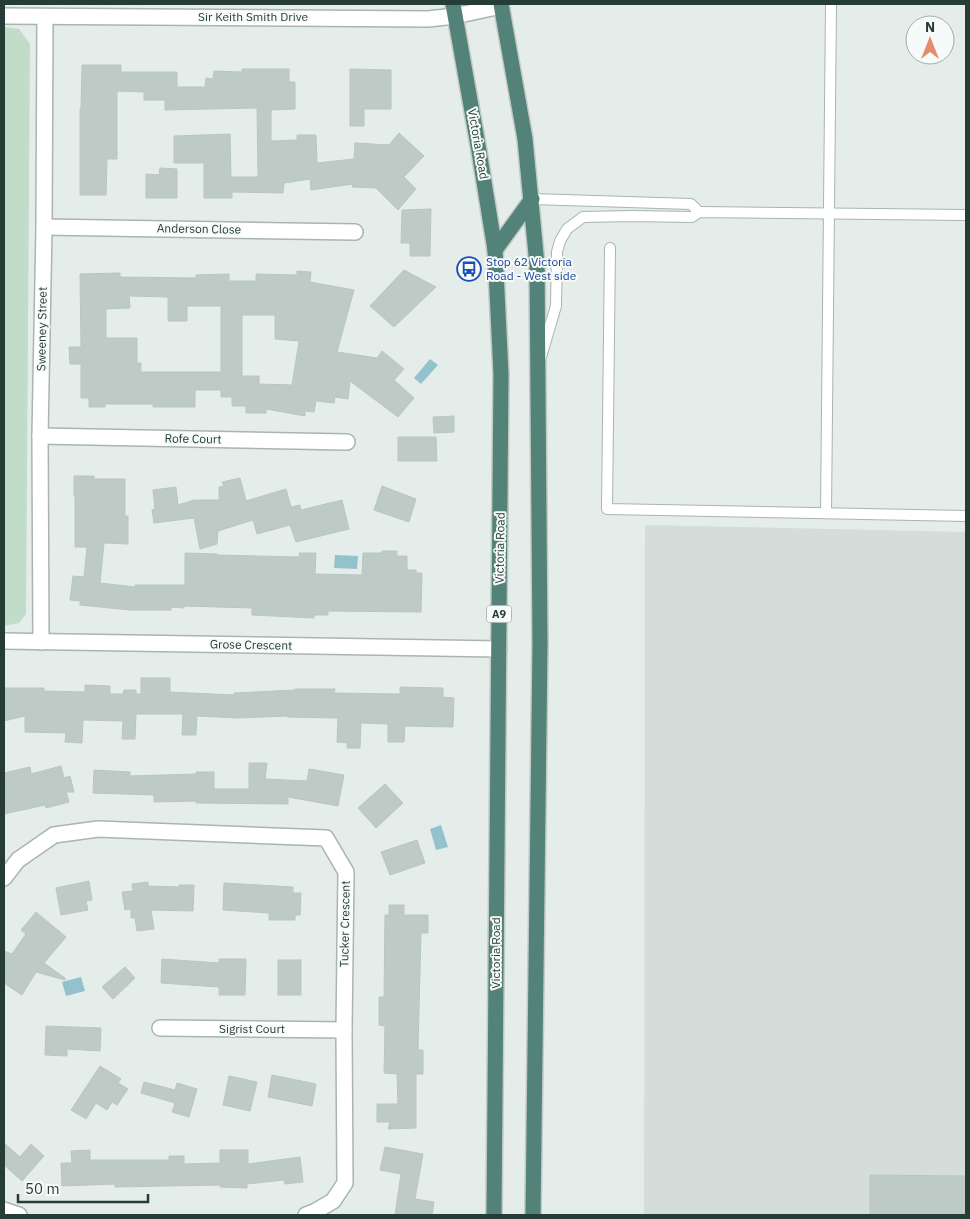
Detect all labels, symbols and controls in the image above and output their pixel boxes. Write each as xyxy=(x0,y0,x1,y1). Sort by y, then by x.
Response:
street label: Sir Keith Smith Drive xyxy=(198,9,308,24)
north arrow xyxy=(905,15,955,65)
text: N xyxy=(925,18,935,36)
street label: Victoria Road xyxy=(465,107,492,180)
street label: Anderson Close xyxy=(157,220,242,237)
place label: Stop 62 Victoria Road - West side xyxy=(486,254,577,283)
bus stop icon: Stop 62 Victoria Road - West side xyxy=(456,256,482,282)
street label: Sweeney Street xyxy=(33,287,50,371)
street label: Rofe Court xyxy=(164,431,222,446)
street label: Victoria Road xyxy=(491,512,508,584)
road number: A9 xyxy=(486,606,512,622)
street label: Grose Crescent xyxy=(210,636,292,653)
street label: Tucker Crescent xyxy=(336,880,353,968)
street label: Victoria Road xyxy=(488,917,503,989)
street label: Sigrist Court xyxy=(219,1021,285,1036)
scale bar xyxy=(18,1172,148,1204)
text: 50 m xyxy=(25,1179,60,1198)

